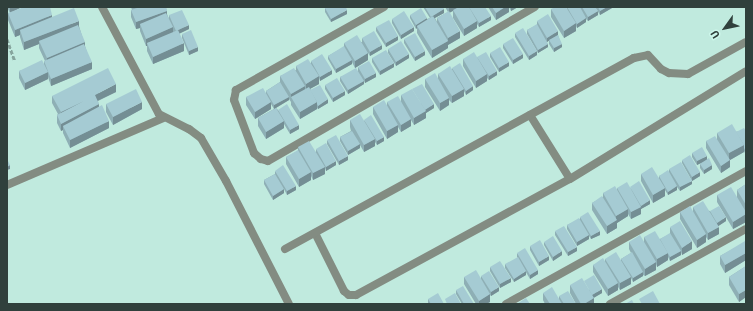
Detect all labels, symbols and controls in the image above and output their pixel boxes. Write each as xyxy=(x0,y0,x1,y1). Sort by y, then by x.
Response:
north arrow xyxy=(705,8,745,48)
text: U xyxy=(707,28,722,41)

